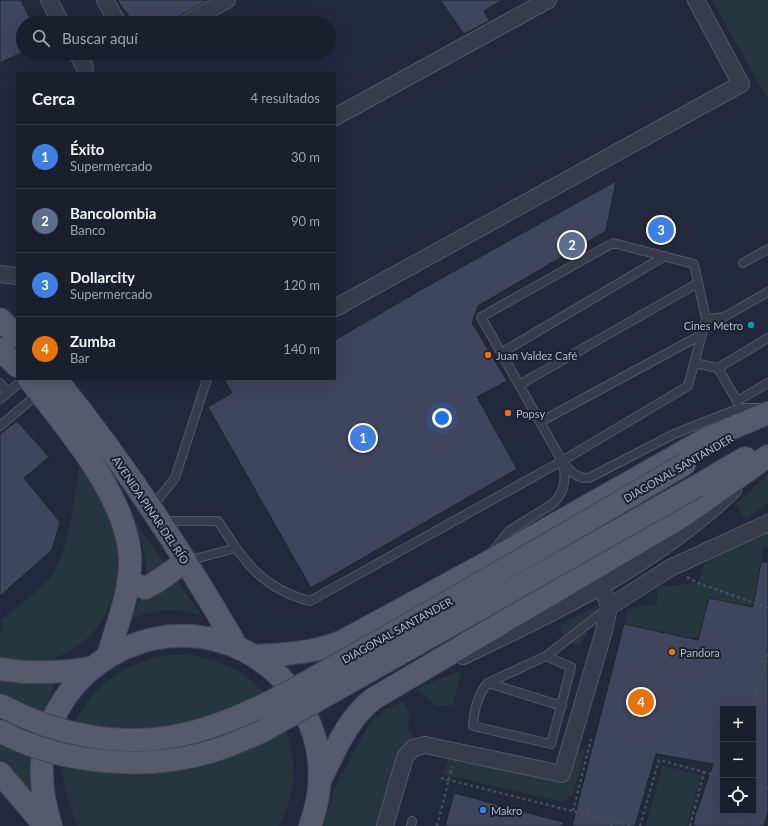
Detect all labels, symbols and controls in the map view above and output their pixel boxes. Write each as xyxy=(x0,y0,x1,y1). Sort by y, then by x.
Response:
search box xyxy=(16,16,336,60)
icon: search xyxy=(30,27,52,49)
text: Buscar aquí xyxy=(62,29,138,47)
text: Cerca xyxy=(32,88,75,109)
text: 4 resultados xyxy=(250,90,320,106)
text: Éxito xyxy=(70,140,104,158)
text: 1 xyxy=(41,149,49,165)
text: 30 m xyxy=(291,149,320,165)
text: Supermercado xyxy=(70,158,152,174)
text: Bancolombia xyxy=(70,204,156,222)
text: 2 xyxy=(41,213,49,229)
text: 90 m xyxy=(291,213,320,229)
pin: 3 xyxy=(648,215,674,245)
text: Banco xyxy=(70,222,105,238)
pin: 2 xyxy=(559,230,585,260)
text: Dollarcity xyxy=(70,268,135,286)
text: 3 xyxy=(41,277,49,293)
text: 120 m xyxy=(283,277,320,293)
text: Supermercado xyxy=(70,286,152,302)
place label: Cines Metro xyxy=(684,319,743,332)
marker: Cines Metro xyxy=(746,320,756,330)
text: Zumba xyxy=(70,332,116,350)
text: 4 xyxy=(41,341,49,357)
text: 140 m xyxy=(283,341,320,357)
place label: Juan Valdez Café xyxy=(496,349,578,362)
text: Bar xyxy=(70,350,90,366)
marker: Juan Valdez Café xyxy=(483,350,493,360)
place label: Popsy xyxy=(516,407,545,420)
your location xyxy=(432,408,452,428)
marker: Popsy xyxy=(503,408,513,418)
pin: 1 xyxy=(350,423,376,453)
street label: DIAGONAL SANTANDER xyxy=(621,431,735,505)
street label: AVENIDA PINAR DEL RÍO xyxy=(110,454,192,566)
street label: DIAGONAL SANTANDER xyxy=(339,594,455,666)
place label: Pandora xyxy=(680,646,720,659)
marker: Pandora xyxy=(667,647,677,657)
pin: 4 xyxy=(628,687,654,717)
map controls xyxy=(720,706,756,814)
button: + xyxy=(720,706,756,742)
button: − xyxy=(720,742,756,778)
button: locate xyxy=(720,778,756,814)
place label: Makro xyxy=(491,804,522,817)
marker: Makro xyxy=(478,805,488,815)

